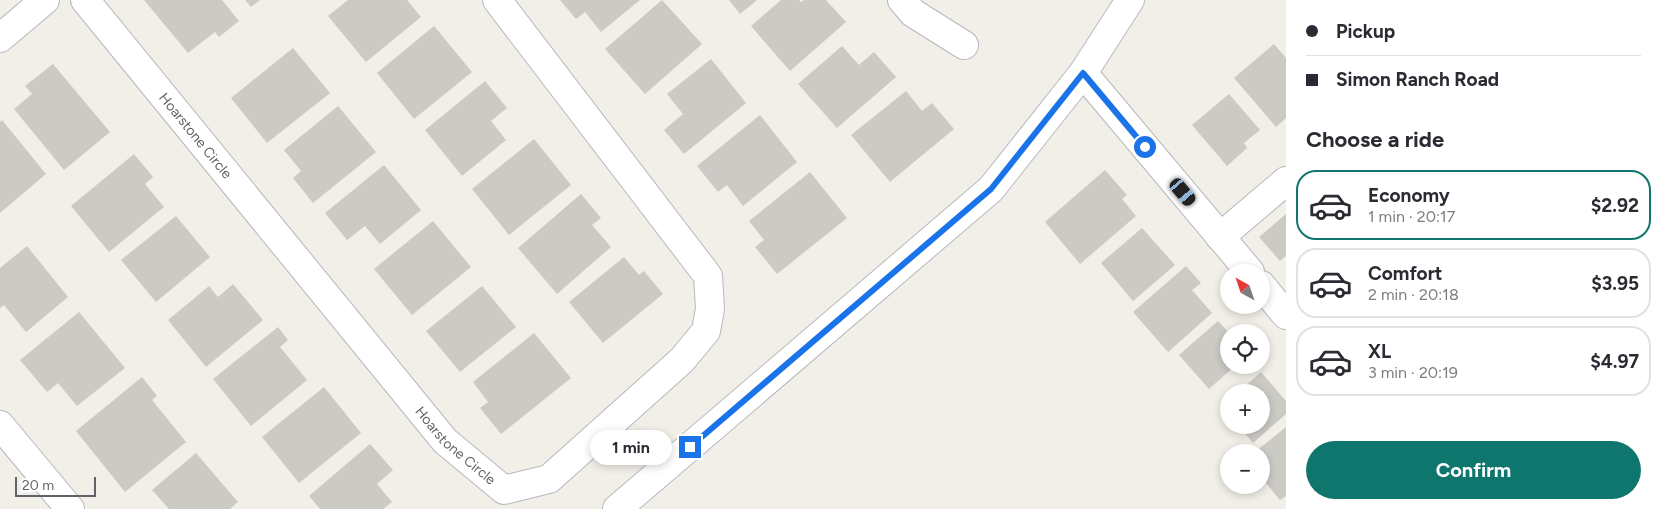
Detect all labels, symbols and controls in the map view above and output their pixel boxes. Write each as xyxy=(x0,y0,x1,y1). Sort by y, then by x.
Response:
text: Pickup xyxy=(1336,20,1395,43)
text: Simon Ranch Road xyxy=(1336,68,1499,91)
street label: Hoarstone Circle xyxy=(155,90,236,183)
text: Choose a ride xyxy=(1306,126,1444,153)
route start xyxy=(1134,136,1156,158)
car xyxy=(1167,176,1198,208)
icon: car xyxy=(1308,183,1353,228)
text: Economy xyxy=(1368,184,1450,207)
text: $2.92 xyxy=(1591,194,1639,217)
text: 1 min · 20:17 xyxy=(1368,207,1455,226)
icon: car xyxy=(1308,261,1353,306)
text: Comfort xyxy=(1368,262,1443,285)
north arrow xyxy=(1220,264,1270,314)
map controls xyxy=(1220,264,1270,494)
text: $3.95 xyxy=(1591,272,1639,295)
text: 2 min · 20:18 xyxy=(1368,285,1459,304)
button: locate xyxy=(1220,324,1270,374)
icon: car xyxy=(1308,339,1353,384)
text: XL xyxy=(1368,340,1391,363)
text: $4.97 xyxy=(1590,350,1639,373)
text: 3 min · 20:19 xyxy=(1368,363,1458,382)
button: + xyxy=(1220,384,1270,434)
street label: Hoarstone Circle xyxy=(411,403,499,489)
callout: 1 min xyxy=(590,430,672,464)
route end xyxy=(679,436,701,458)
text: 1 min xyxy=(612,438,650,457)
button: Confirm xyxy=(1306,441,1641,499)
button: − xyxy=(1220,444,1270,494)
scale bar xyxy=(15,474,96,497)
text: 20 m xyxy=(22,477,54,494)

